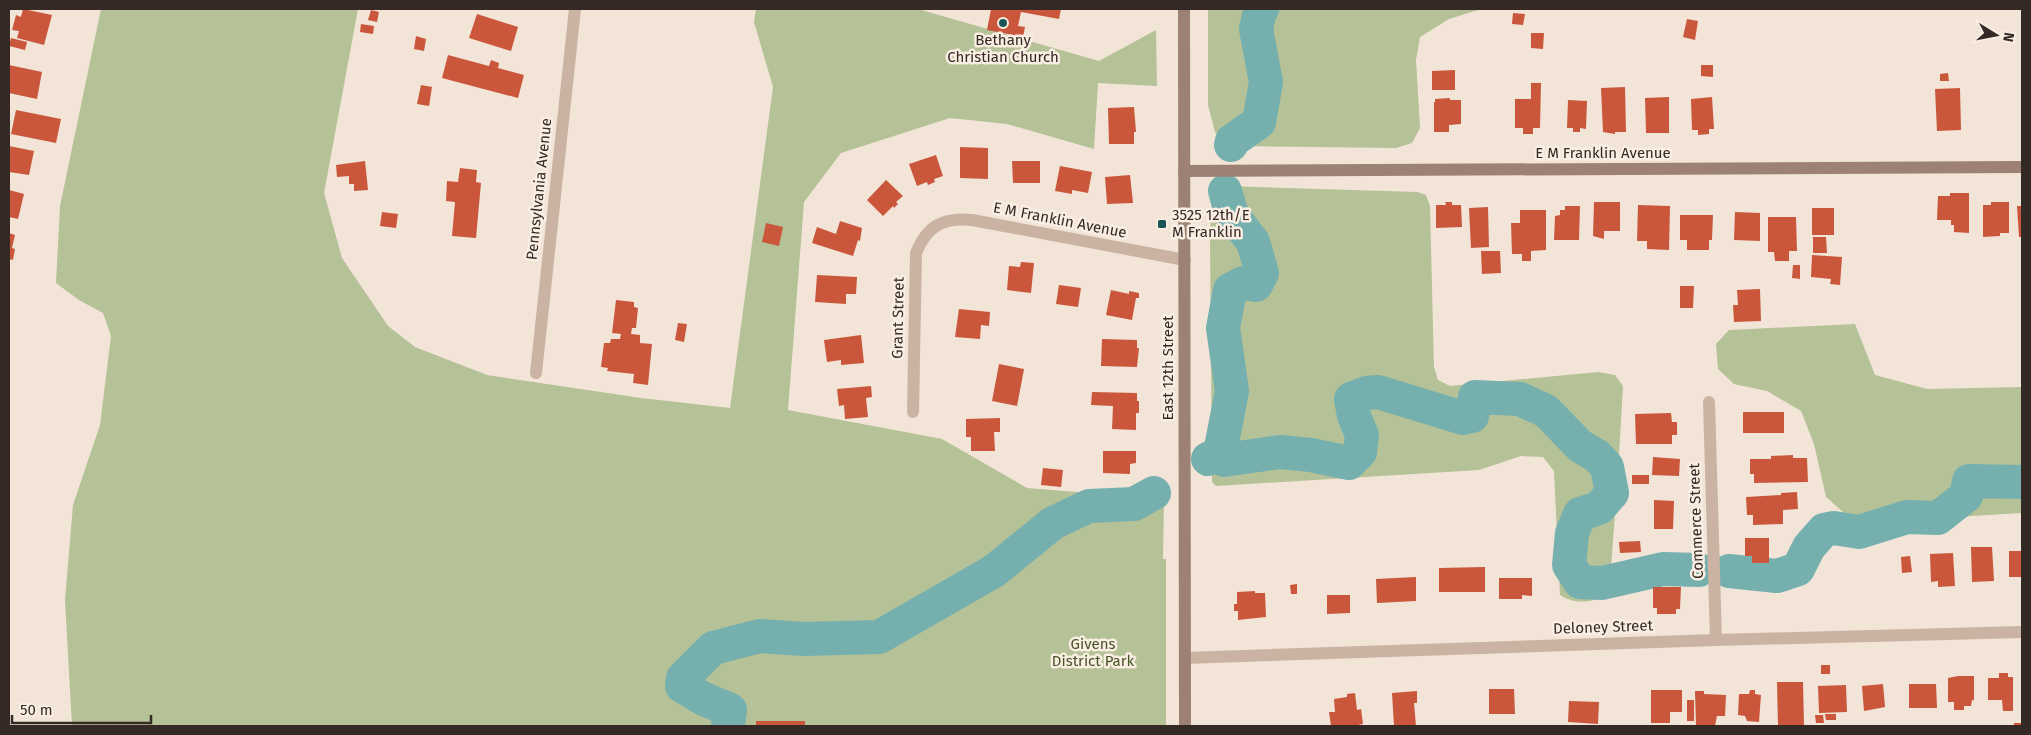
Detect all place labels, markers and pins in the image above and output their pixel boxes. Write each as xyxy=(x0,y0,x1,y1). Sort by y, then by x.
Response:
marker: Bethany Christian Church xyxy=(997,17,1009,29)
place label: Bethany Christian Church xyxy=(947,31,1059,66)
place label: 3525 12th/E M Franklin xyxy=(1172,206,1250,241)
marker: 3525 12th/E M Franklin xyxy=(1156,218,1168,230)

